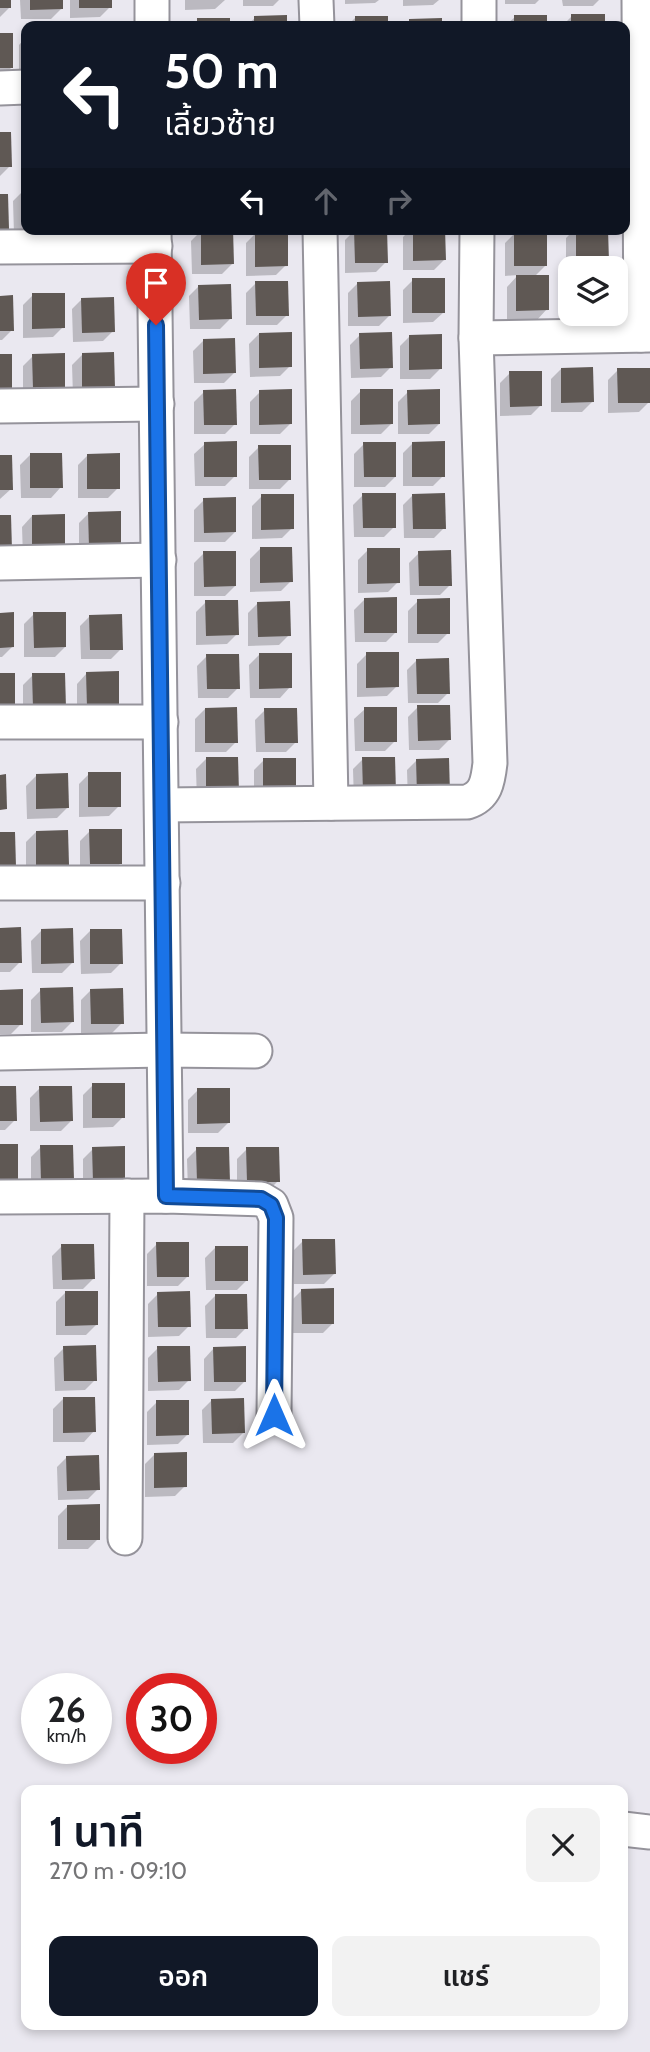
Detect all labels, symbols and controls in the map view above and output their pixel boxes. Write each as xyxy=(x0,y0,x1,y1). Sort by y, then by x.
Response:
text: 50 m xyxy=(164,41,279,100)
icon: left xyxy=(49,49,140,140)
text: เลี้ยวซ้าย xyxy=(164,104,276,143)
icon: left xyxy=(234,182,272,220)
icon: ahead xyxy=(307,182,345,220)
icon: right xyxy=(380,182,418,220)
pin xyxy=(126,253,186,325)
map controls xyxy=(558,256,628,326)
button: layers xyxy=(558,256,628,326)
icon: arrive xyxy=(137,264,175,302)
position arrow xyxy=(237,1378,311,1452)
speed limit sign: 30 xyxy=(126,1673,217,1764)
text: 26 xyxy=(47,1688,86,1731)
text: km/h xyxy=(47,1725,86,1747)
text: 1 นาที xyxy=(49,1805,144,1857)
button: close xyxy=(526,1808,600,1882)
text: 270 m · 09:10 xyxy=(49,1857,187,1885)
button: ออก xyxy=(49,1936,318,2016)
button: แชร์ xyxy=(332,1936,600,2016)

